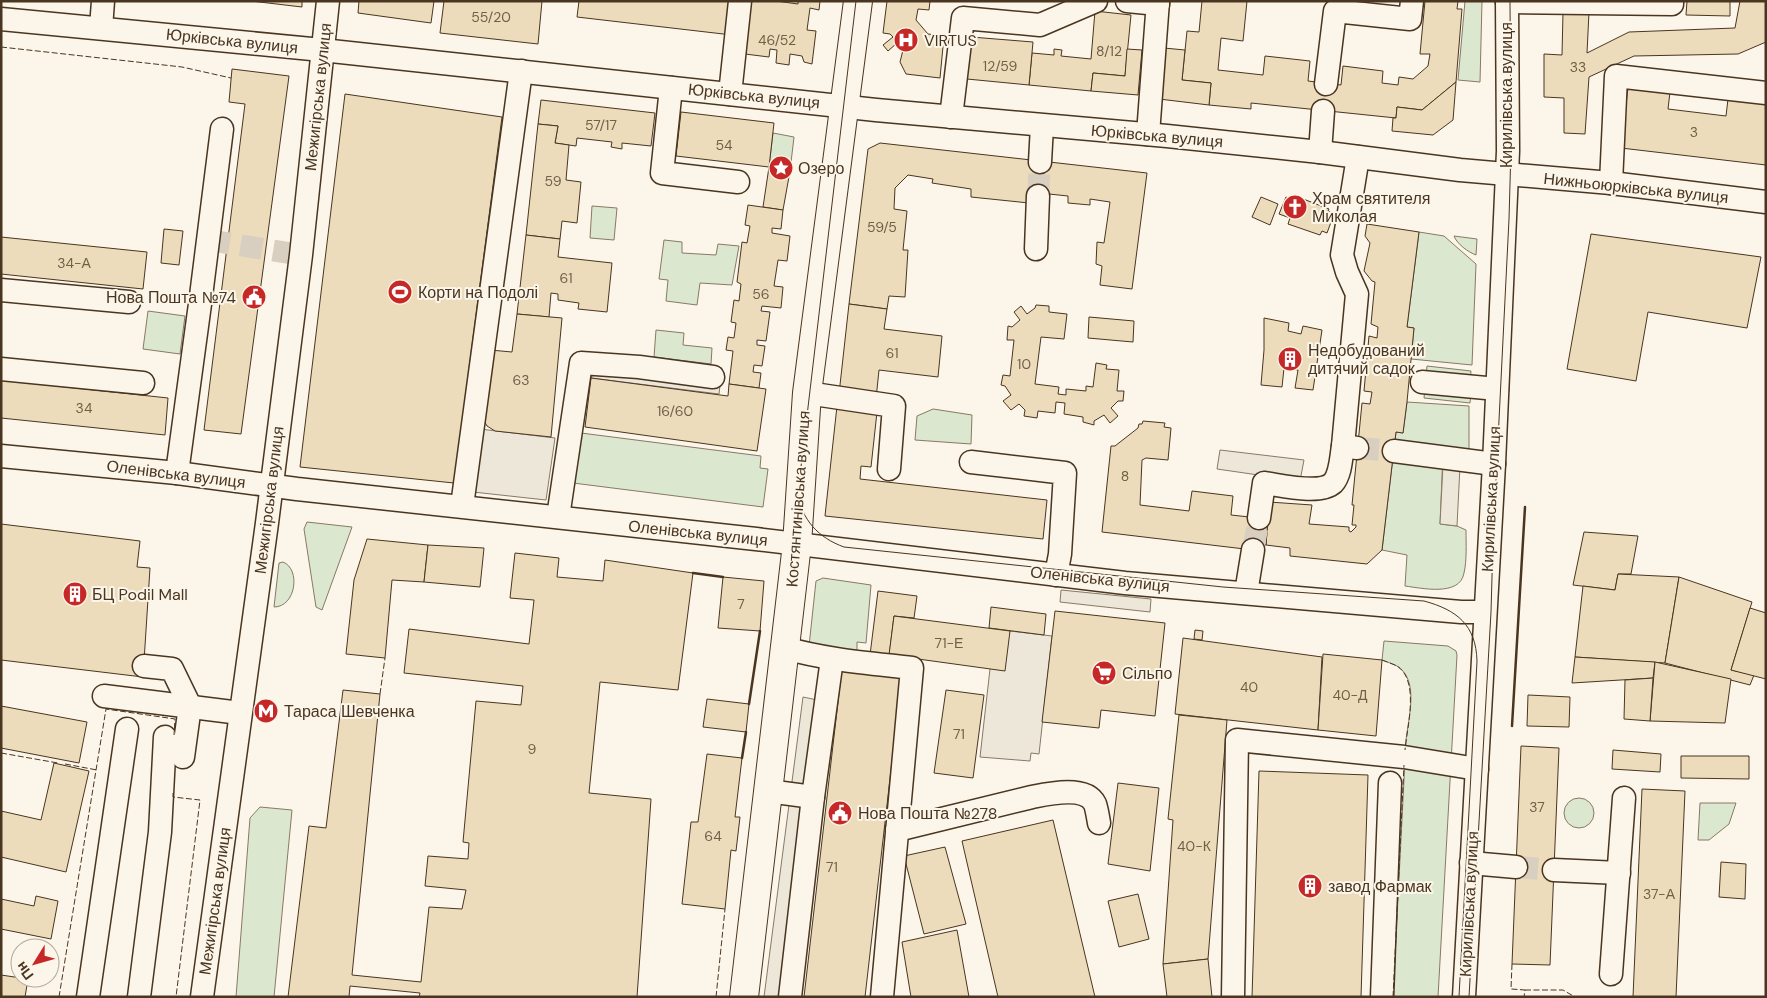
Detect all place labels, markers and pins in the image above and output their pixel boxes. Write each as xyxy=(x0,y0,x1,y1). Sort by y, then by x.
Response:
hospital icon: VIRTUS xyxy=(893,27,919,53)
place label: VIRTUS xyxy=(924,30,977,51)
place icon: Озеро xyxy=(768,155,794,181)
place label: Озеро xyxy=(798,158,844,179)
place label: Храм святителя Миколая xyxy=(1312,188,1431,227)
church icon: Храм святителя Миколая xyxy=(1282,194,1308,220)
sports icon: Корти на Подолі xyxy=(387,279,413,305)
place label: Корти на Подолі xyxy=(418,282,538,303)
public building icon: Нова Пошта №74 xyxy=(241,284,267,310)
place label: Нова Пошта №74 xyxy=(106,287,236,308)
place label: Недобудований дитячий садок xyxy=(1308,340,1425,379)
building icon: Недобудований дитячий садок xyxy=(1277,346,1303,372)
building icon: БЦ Podil Mall xyxy=(62,581,88,607)
place label: БЦ Podil Mall xyxy=(92,584,188,605)
supermarket icon: Сільпо xyxy=(1091,660,1117,686)
place label: Сільпо xyxy=(1122,663,1172,684)
metro station icon: Тараса Шевченка xyxy=(253,698,279,724)
place label: Тараса Шевченка xyxy=(284,701,415,722)
public building icon: Нова Пошта №278 xyxy=(827,800,853,826)
place label: Нова Пошта №278 xyxy=(858,803,998,824)
building icon: завод Фармак xyxy=(1297,873,1323,899)
place label: завод Фармак xyxy=(1328,876,1433,897)

